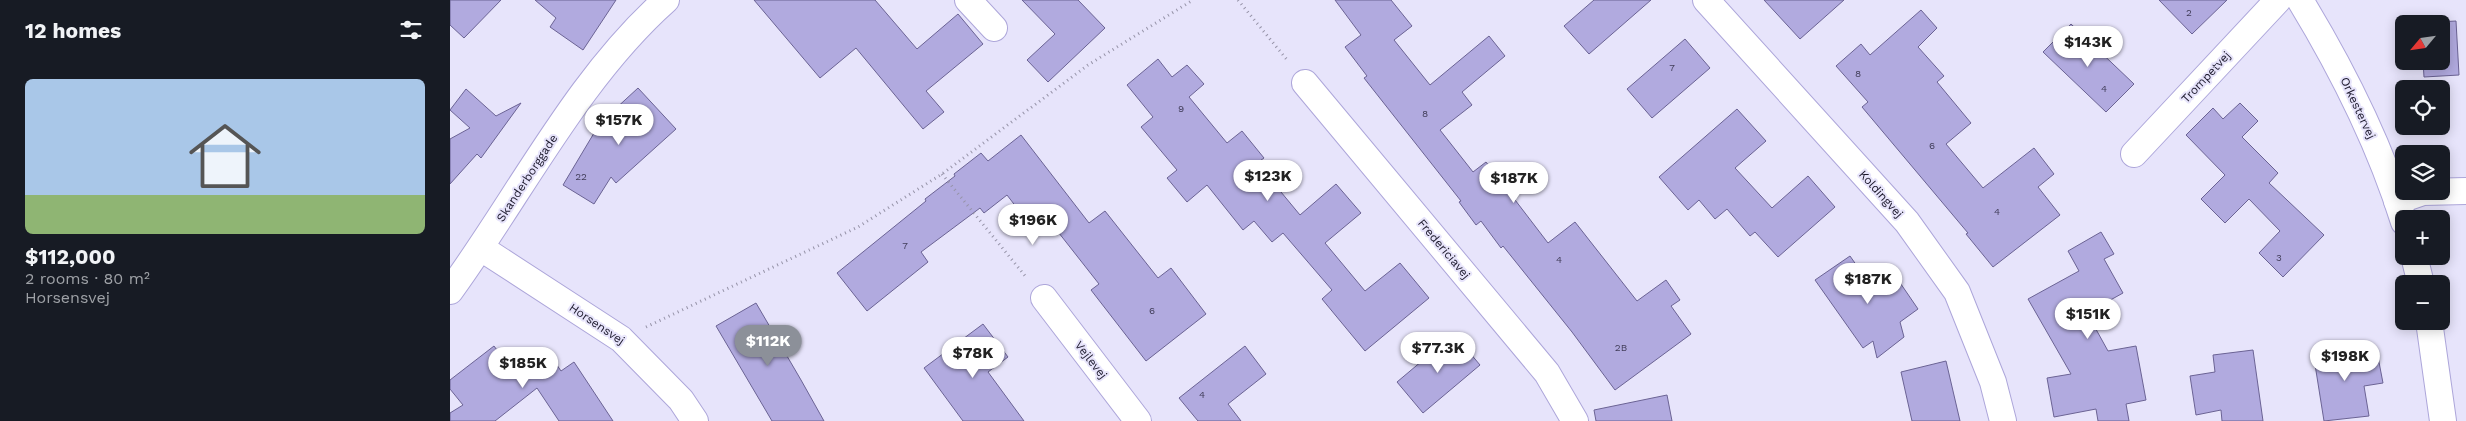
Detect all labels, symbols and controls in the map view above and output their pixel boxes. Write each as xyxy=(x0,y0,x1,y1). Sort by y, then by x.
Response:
house number: 2 xyxy=(2186,7,2192,18)
north arrow xyxy=(2395,15,2450,70)
map controls xyxy=(2395,15,2450,330)
icon: filters xyxy=(397,16,425,44)
text: 12 homes xyxy=(25,18,121,43)
pin: $143K xyxy=(2053,26,2123,68)
text: $143K xyxy=(2064,32,2112,51)
street label: Trompetvej xyxy=(2179,48,2233,106)
house number: 7 xyxy=(1669,62,1675,73)
house number: 8 xyxy=(1855,68,1861,79)
street label: Orkestervej xyxy=(2338,75,2378,141)
button: locate xyxy=(2395,80,2450,135)
house number: 4 xyxy=(2101,83,2107,94)
house number: 9 xyxy=(1178,103,1184,114)
pin: $157K xyxy=(584,104,654,146)
house number: 8 xyxy=(1422,108,1428,119)
text: $157K xyxy=(596,110,642,129)
icon: home xyxy=(180,111,270,201)
street label: Skanderborggade xyxy=(494,132,560,224)
house number: 6 xyxy=(1929,140,1935,151)
button: layers xyxy=(2395,145,2450,200)
pin: $123K xyxy=(1233,160,1303,202)
pin: $187K xyxy=(1479,162,1549,204)
text: $123K xyxy=(1244,166,1292,185)
street label: Koldingvej xyxy=(1856,167,1906,221)
text: $187K xyxy=(1490,168,1538,187)
house number: 22 xyxy=(575,171,587,182)
pin: $196K xyxy=(998,204,1068,246)
house number: 4 xyxy=(1994,206,2000,217)
text: $196K xyxy=(1009,210,1057,229)
button: + xyxy=(2395,210,2450,265)
street label: Fredericiavej xyxy=(1415,216,1473,282)
house number: 7 xyxy=(902,240,908,251)
text: $112,000 xyxy=(25,244,116,269)
house number: 3 xyxy=(2276,252,2282,263)
house number: 4 xyxy=(1556,254,1562,265)
pin: $187K xyxy=(1833,262,1903,305)
text: 2 rooms · 80 m² xyxy=(25,269,150,288)
text: $187K xyxy=(1844,269,1892,288)
button: − xyxy=(2395,275,2450,330)
text: Horsensvej xyxy=(25,288,110,307)
pin: $151K xyxy=(2053,298,2123,340)
street label: Horsensvej xyxy=(567,300,627,348)
text: $151K xyxy=(2066,304,2110,323)
house number: 6 xyxy=(1149,305,1155,316)
pin: $112K xyxy=(733,324,803,367)
text: $112K xyxy=(746,331,790,350)
pin: $77.3K xyxy=(1397,332,1479,374)
pin: $78K xyxy=(943,336,1003,379)
street label: Vejlevej xyxy=(1072,338,1110,382)
text: $77.3K xyxy=(1411,338,1465,357)
pin: $198K xyxy=(2310,340,2380,382)
house number: 2B xyxy=(1615,342,1627,353)
text: $78K xyxy=(953,343,993,362)
pin: $185K xyxy=(488,346,558,389)
text: $198K xyxy=(2321,346,2369,365)
text: $185K xyxy=(499,353,547,372)
house number: 4 xyxy=(1199,389,1205,400)

